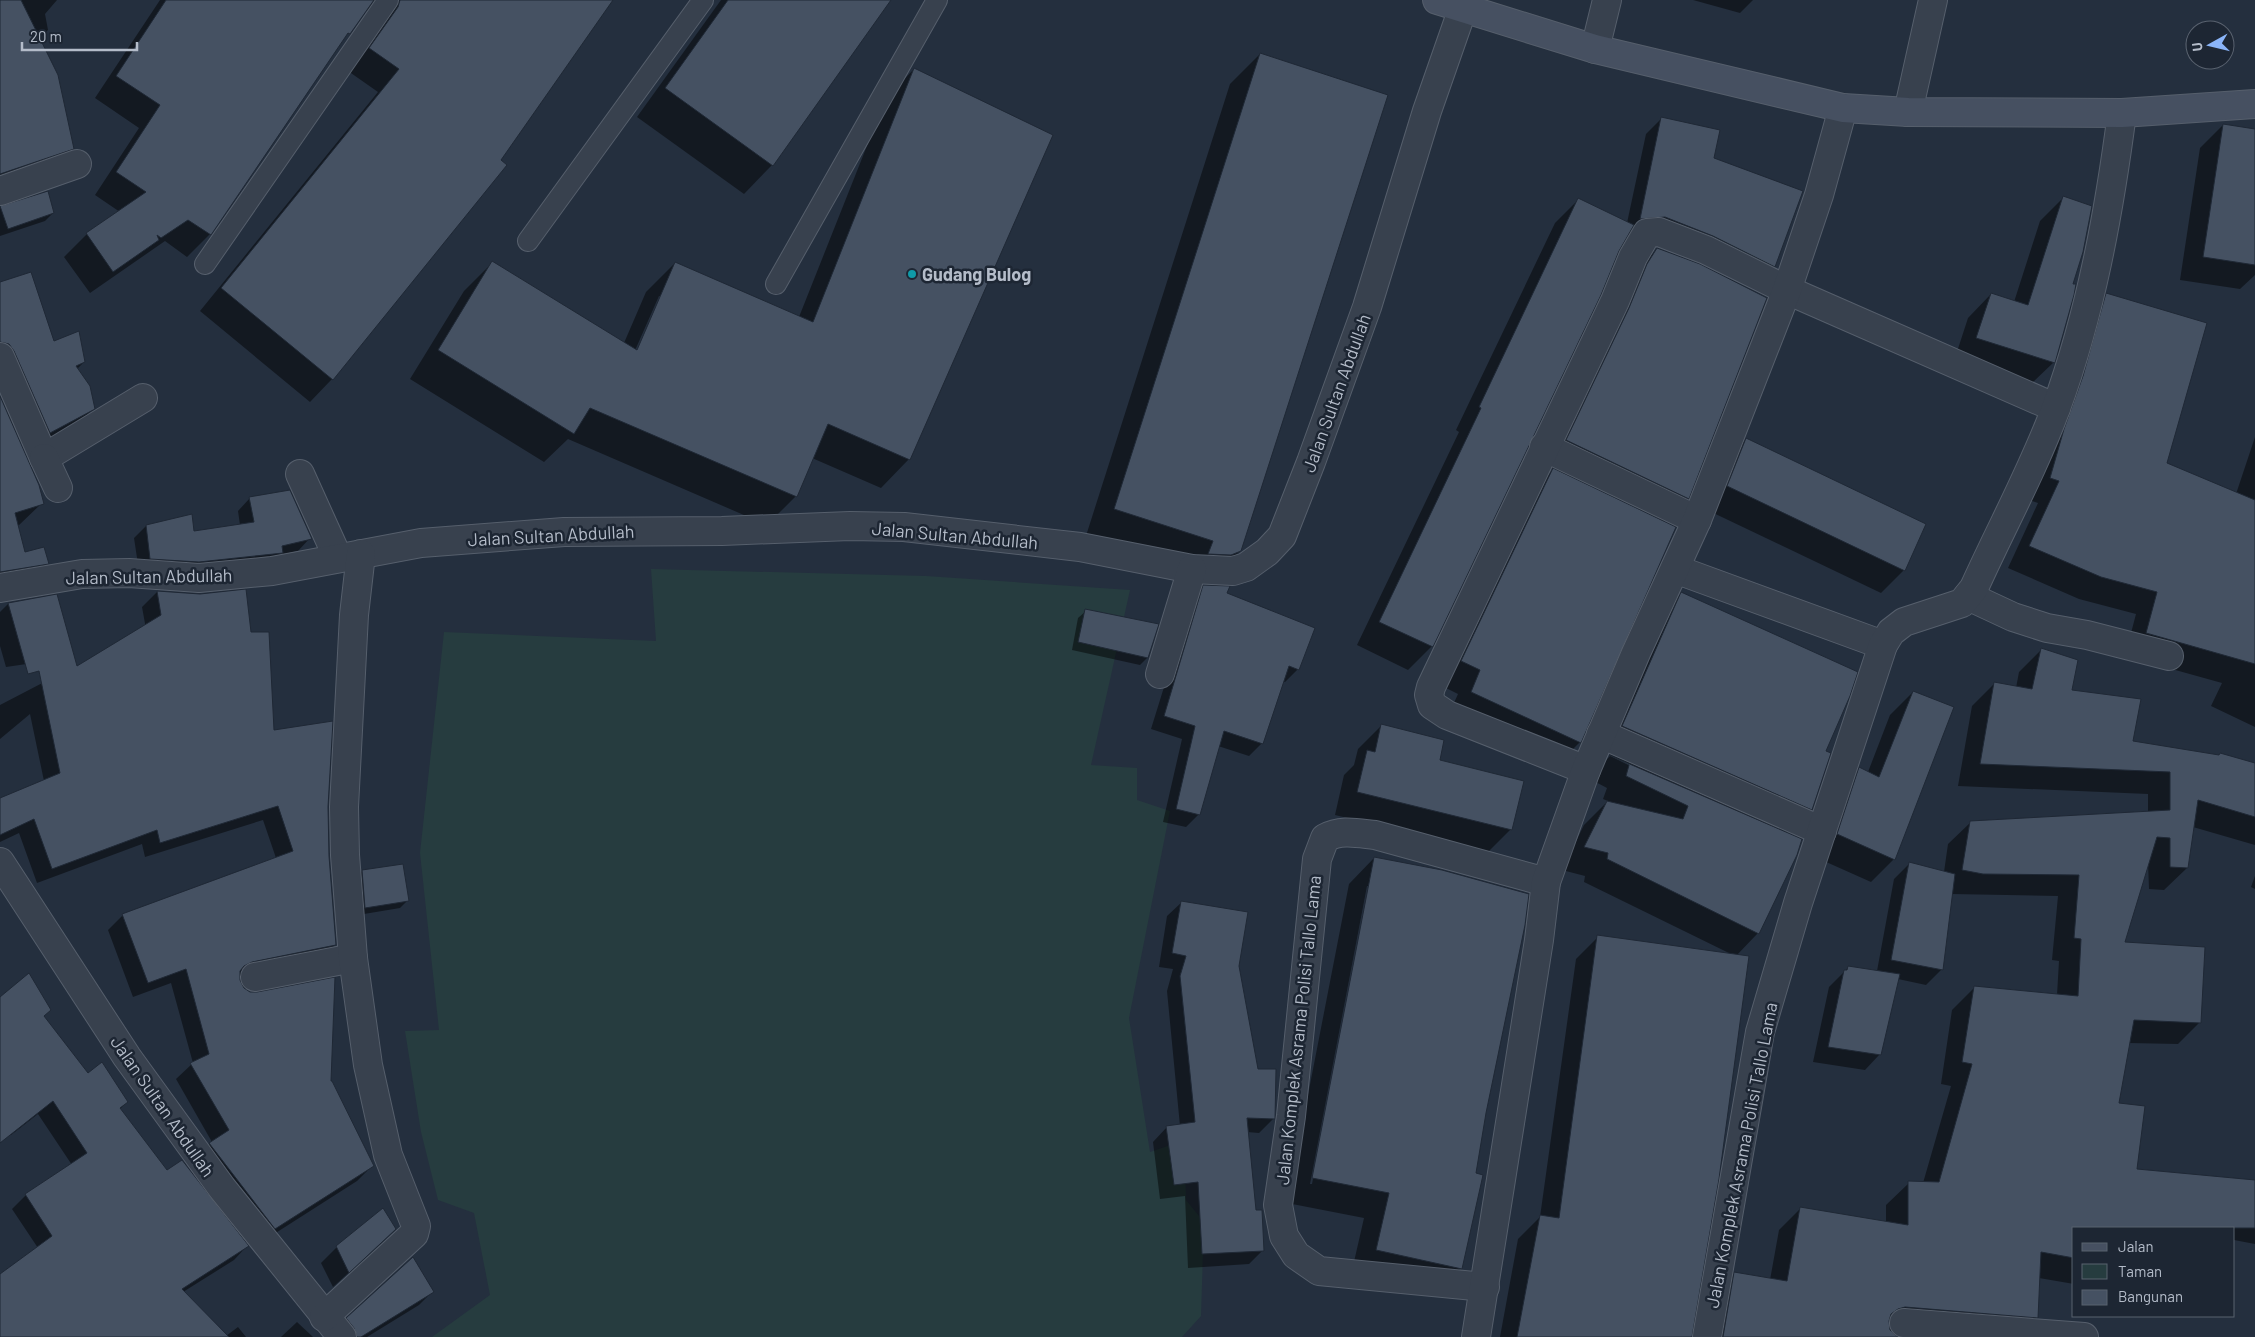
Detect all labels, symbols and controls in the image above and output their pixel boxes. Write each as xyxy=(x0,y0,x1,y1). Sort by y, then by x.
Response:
scale bar xyxy=(22,20,138,52)
north arrow xyxy=(2185,20,2235,70)
text: 20 m xyxy=(30,27,62,45)
text: U xyxy=(2188,41,2206,52)
place label: Gudang Bulog xyxy=(922,263,1031,285)
marker: Gudang Bulog xyxy=(906,268,918,280)
street label: Jalan Sultan Abdullah xyxy=(1297,311,1375,475)
street label: Jalan Sultan Abdullah xyxy=(871,517,1039,553)
street label: Jalan Sultan Abdullah xyxy=(467,520,635,550)
street label: Jalan Sultan Abdullah xyxy=(65,564,233,588)
street label: Jalan Komplek Asrama Polisi Tallo Lama xyxy=(1271,874,1325,1186)
street label: Jalan Komplek Asrama Polisi Tallo Lama xyxy=(1701,1000,1781,1310)
street label: Jalan Sultan Abdullah xyxy=(106,1031,220,1181)
legend xyxy=(2072,1227,2235,1317)
text: Jalan xyxy=(2118,1237,2154,1255)
text: Taman xyxy=(2118,1262,2162,1280)
text: Bangunan xyxy=(2118,1287,2183,1305)

